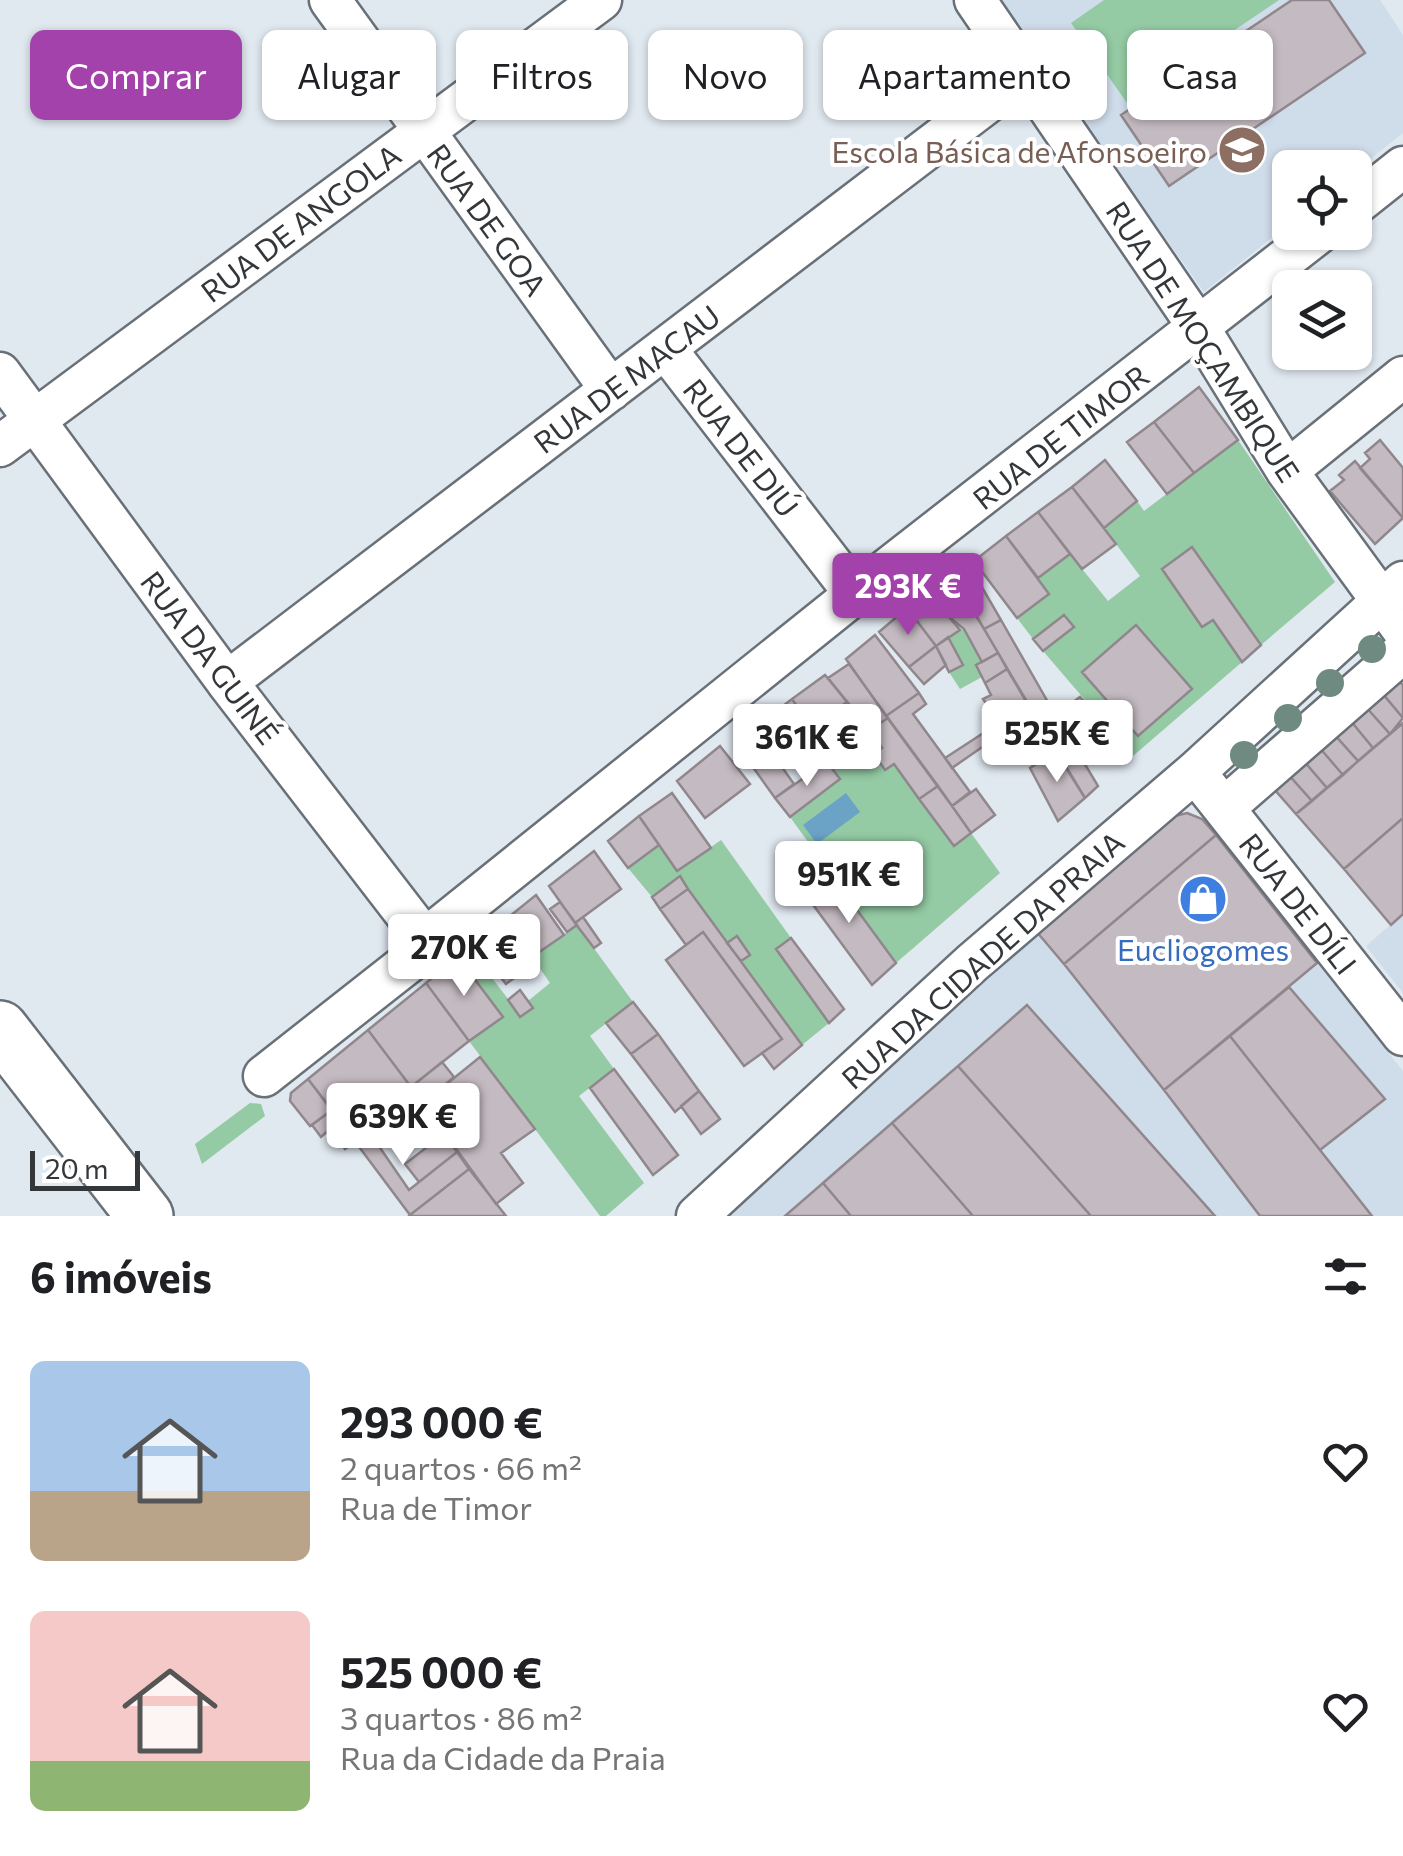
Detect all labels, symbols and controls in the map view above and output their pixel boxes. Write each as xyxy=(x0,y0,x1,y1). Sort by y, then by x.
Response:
chip: Comprar xyxy=(30,30,242,120)
chip: Alugar xyxy=(262,30,436,120)
chip: Filtros xyxy=(456,30,628,120)
chip: Novo xyxy=(648,30,803,120)
chip: Apartamento xyxy=(823,30,1107,120)
chip: Casa xyxy=(1127,30,1273,120)
school or university icon: Escola Básica de Afonsoeiro xyxy=(1216,124,1268,176)
place label: Escola Básica de Afonsoeiro xyxy=(832,132,1207,169)
street label: RUA DE ANGOLA xyxy=(193,135,407,309)
street label: RUA DE GOA xyxy=(420,136,556,302)
map controls xyxy=(1272,150,1372,370)
button: locate xyxy=(1272,150,1372,250)
street label: RUA DE MOÇAMBIQUE xyxy=(1099,194,1309,488)
button: layers xyxy=(1272,270,1372,370)
street label: RUA DE MACAU xyxy=(526,296,726,460)
street label: RUA DE TIMOR xyxy=(965,356,1155,516)
street label: RUA DE DIÚ xyxy=(677,371,807,523)
pin: 293K € xyxy=(827,553,989,638)
street label: RUA DA GUINÉ xyxy=(134,563,288,751)
text: 293K € xyxy=(854,565,962,605)
pin: 525K € xyxy=(976,700,1138,785)
pin: 361K € xyxy=(726,704,888,789)
text: 525K € xyxy=(1004,712,1110,752)
text: 361K € xyxy=(755,716,859,756)
street label: RUA DA CIDADE DA PRAIA xyxy=(833,822,1131,1096)
street label: RUA DE DÍLI xyxy=(1233,825,1365,981)
pin: 951K € xyxy=(768,841,930,926)
text: 951K € xyxy=(797,853,901,893)
shop icon: Eucliogomes xyxy=(1177,873,1229,925)
pin: 270K € xyxy=(383,914,545,999)
text: 270K € xyxy=(410,926,518,966)
place label: Eucliogomes xyxy=(1117,930,1289,967)
pin: 639K € xyxy=(322,1083,484,1168)
text: 639K € xyxy=(349,1095,457,1135)
scale bar xyxy=(30,1146,140,1190)
text: 20 m xyxy=(45,1151,109,1185)
icon: filters xyxy=(1318,1249,1373,1304)
text: 6 imóveis xyxy=(30,1250,212,1302)
text: 293 000 € xyxy=(340,1395,543,1447)
icon: home xyxy=(110,1401,230,1521)
icon: heart xyxy=(1318,1434,1373,1489)
text: 2 quartos · 66 m² xyxy=(340,1447,582,1487)
text: Rua de Timor xyxy=(340,1487,532,1527)
text: 525 000 € xyxy=(340,1645,542,1697)
icon: home xyxy=(110,1651,230,1771)
icon: heart xyxy=(1318,1684,1373,1739)
text: 3 quartos · 86 m² xyxy=(340,1697,582,1737)
text: Rua da Cidade da Praia xyxy=(340,1737,666,1777)

